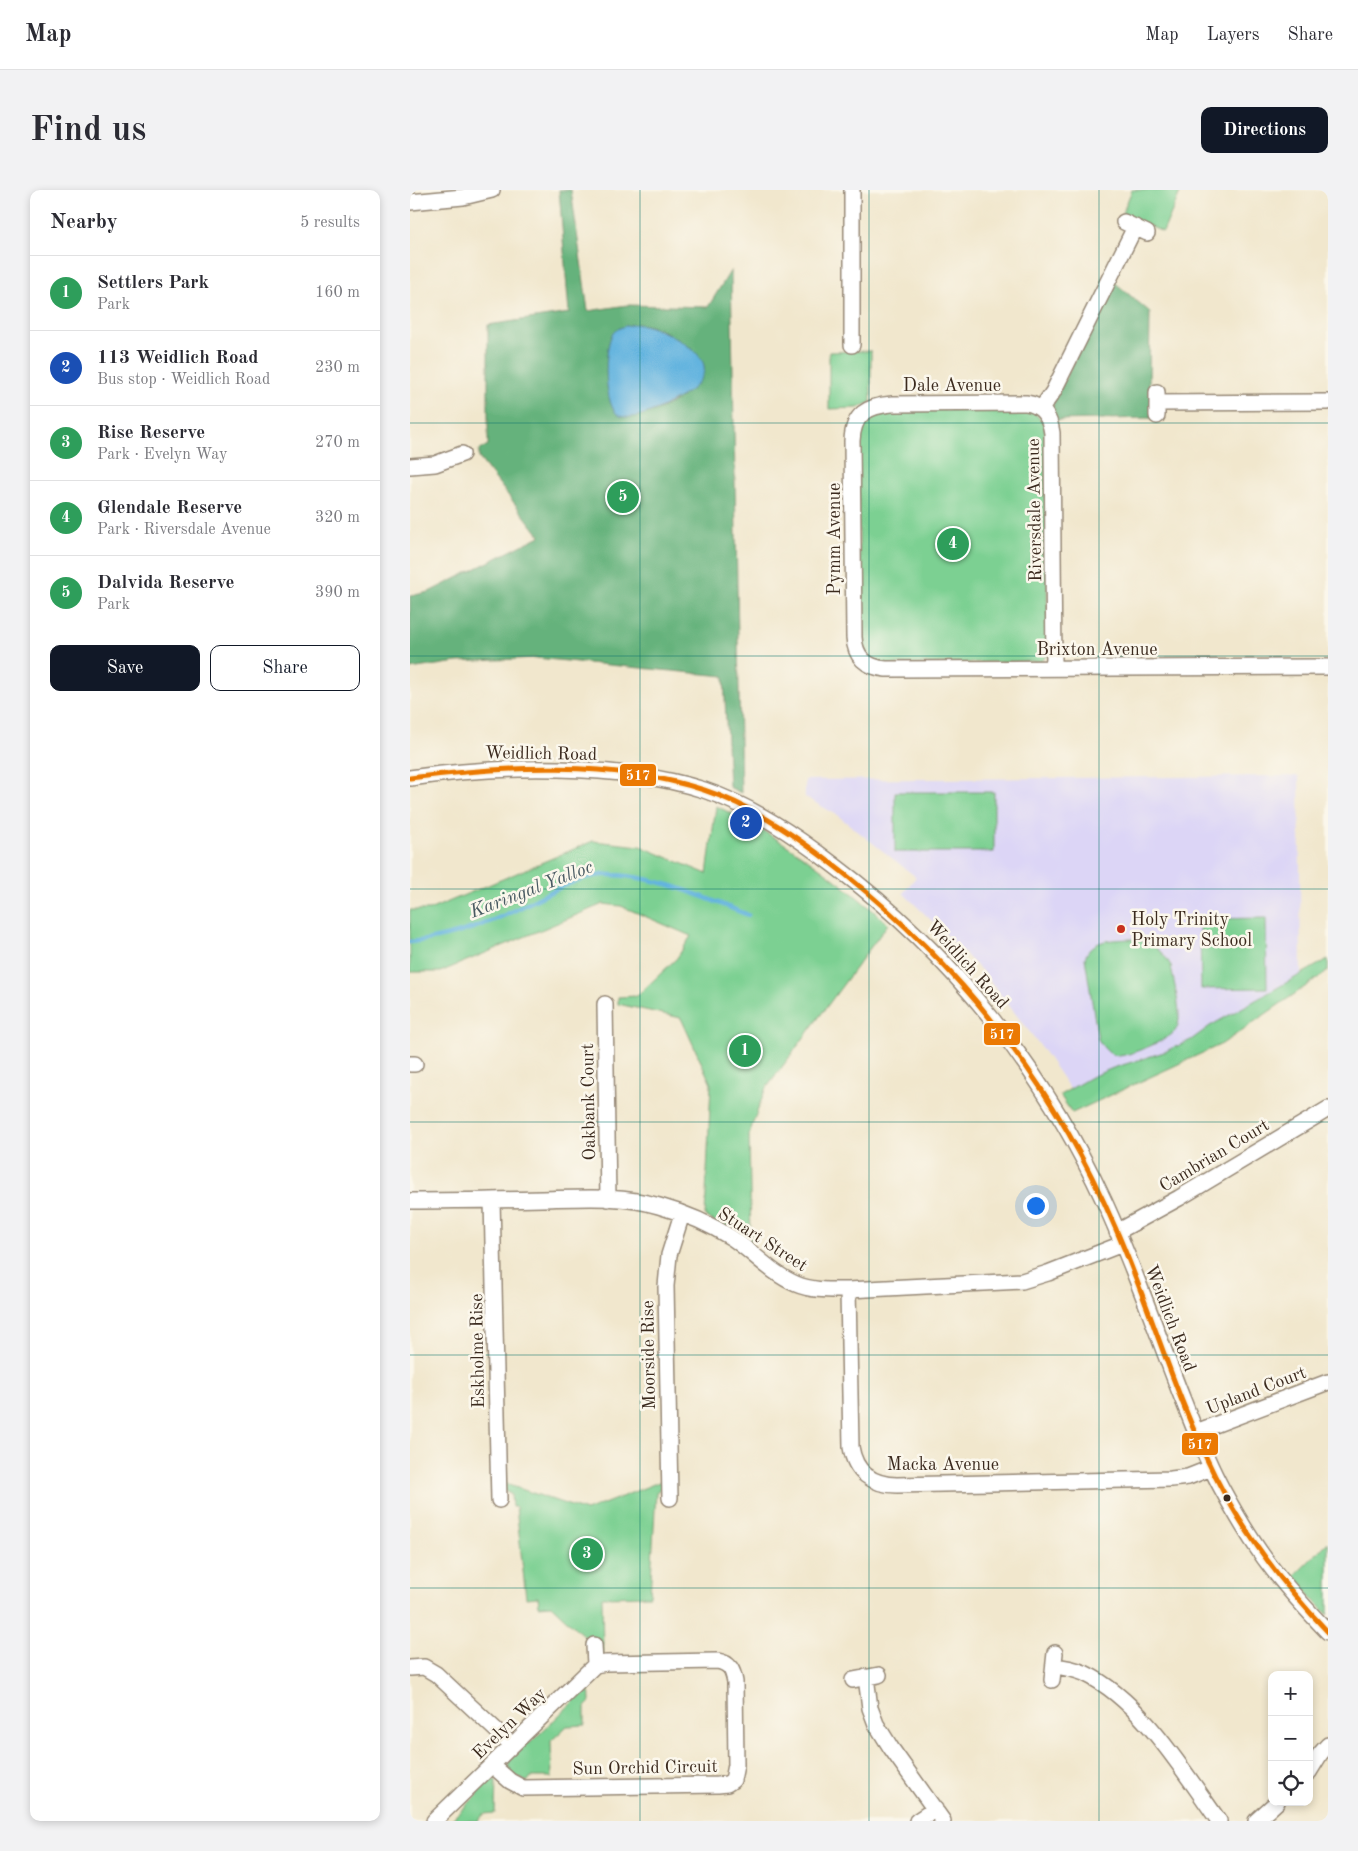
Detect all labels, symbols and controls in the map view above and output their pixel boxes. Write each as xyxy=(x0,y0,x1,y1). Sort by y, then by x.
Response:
text: Map xyxy=(25,23,72,47)
text: Map xyxy=(1145,26,1179,44)
text: Layers xyxy=(1207,26,1259,44)
text: Share xyxy=(1287,26,1333,44)
button: Directions xyxy=(1201,107,1328,153)
text: Find us xyxy=(30,113,146,148)
text: Nearby xyxy=(50,212,118,233)
text: 5 results xyxy=(300,215,360,231)
text: Settlers Park xyxy=(97,274,209,293)
text: 1 xyxy=(61,285,71,301)
text: 160 m xyxy=(315,285,360,301)
text: Park xyxy=(97,297,130,313)
text: 113 Weidlich Road xyxy=(97,349,258,368)
text: 2 xyxy=(61,360,71,376)
text: 230 m xyxy=(315,360,360,376)
text: Bus stop · Weidlich Road xyxy=(97,372,270,388)
street label: Dale Avenue xyxy=(903,377,1001,395)
text: Rise Reserve xyxy=(97,424,205,443)
text: 3 xyxy=(61,435,71,451)
text: 270 m xyxy=(315,435,360,451)
street label: Riversdale Avenue xyxy=(1025,438,1045,582)
text: Park · Evelyn Way xyxy=(97,447,227,463)
pin: 5 xyxy=(607,478,639,516)
street label: Pymm Avenue xyxy=(826,483,844,595)
text: Glendale Reserve xyxy=(97,499,242,518)
text: 4 xyxy=(61,510,71,526)
text: 320 m xyxy=(315,510,360,526)
text: Park · Riversdale Avenue xyxy=(97,522,271,538)
pin: 4 xyxy=(937,525,969,563)
text: Dalvida Reserve xyxy=(97,574,235,593)
text: 5 xyxy=(61,585,71,601)
text: 390 m xyxy=(315,585,360,601)
text: Park xyxy=(97,597,130,613)
street label: Brixton Avenue xyxy=(1036,641,1158,659)
button: Save xyxy=(50,645,200,691)
button: Share xyxy=(210,645,360,691)
street label: Weidlich Road xyxy=(485,744,597,764)
line badge: 517 xyxy=(619,763,657,787)
text: 517 xyxy=(626,769,650,783)
pin: 2 xyxy=(730,804,762,842)
water label: Karingal Yalloc xyxy=(467,858,596,923)
place label: Holy Trinity Primary School xyxy=(1131,911,1252,950)
street label: Weidlich Road xyxy=(923,917,1012,1013)
marker: Holy Trinity Primary School xyxy=(1115,923,1127,935)
line badge: 517 xyxy=(983,1022,1021,1046)
text: 517 xyxy=(990,1028,1014,1042)
pin: 1 xyxy=(729,1032,761,1070)
street label: Oakbank Court xyxy=(579,1043,599,1161)
street label: Cambrian Court xyxy=(1156,1116,1273,1196)
your location xyxy=(1023,1193,1049,1219)
street label: Stuart Street xyxy=(715,1204,810,1275)
street label: Weidlich Road xyxy=(1141,1263,1199,1374)
street label: Eskholme Rise xyxy=(468,1294,488,1408)
street label: Moorside Rise xyxy=(639,1300,659,1410)
street label: Upland Court xyxy=(1204,1364,1309,1418)
line badge: 517 xyxy=(1181,1432,1219,1456)
text: 517 xyxy=(1188,1438,1212,1452)
street label: Macka Avenue xyxy=(887,1456,999,1474)
unlabelled marker xyxy=(1222,1493,1232,1503)
pin: 3 xyxy=(571,1535,603,1573)
map controls xyxy=(1268,1671,1313,1806)
button: + xyxy=(1268,1671,1313,1716)
street label: Evelyn Way xyxy=(469,1684,550,1763)
button: − xyxy=(1268,1716,1313,1761)
street label: Sun Orchid Circuit xyxy=(572,1758,718,1778)
button: locate xyxy=(1268,1761,1313,1806)

